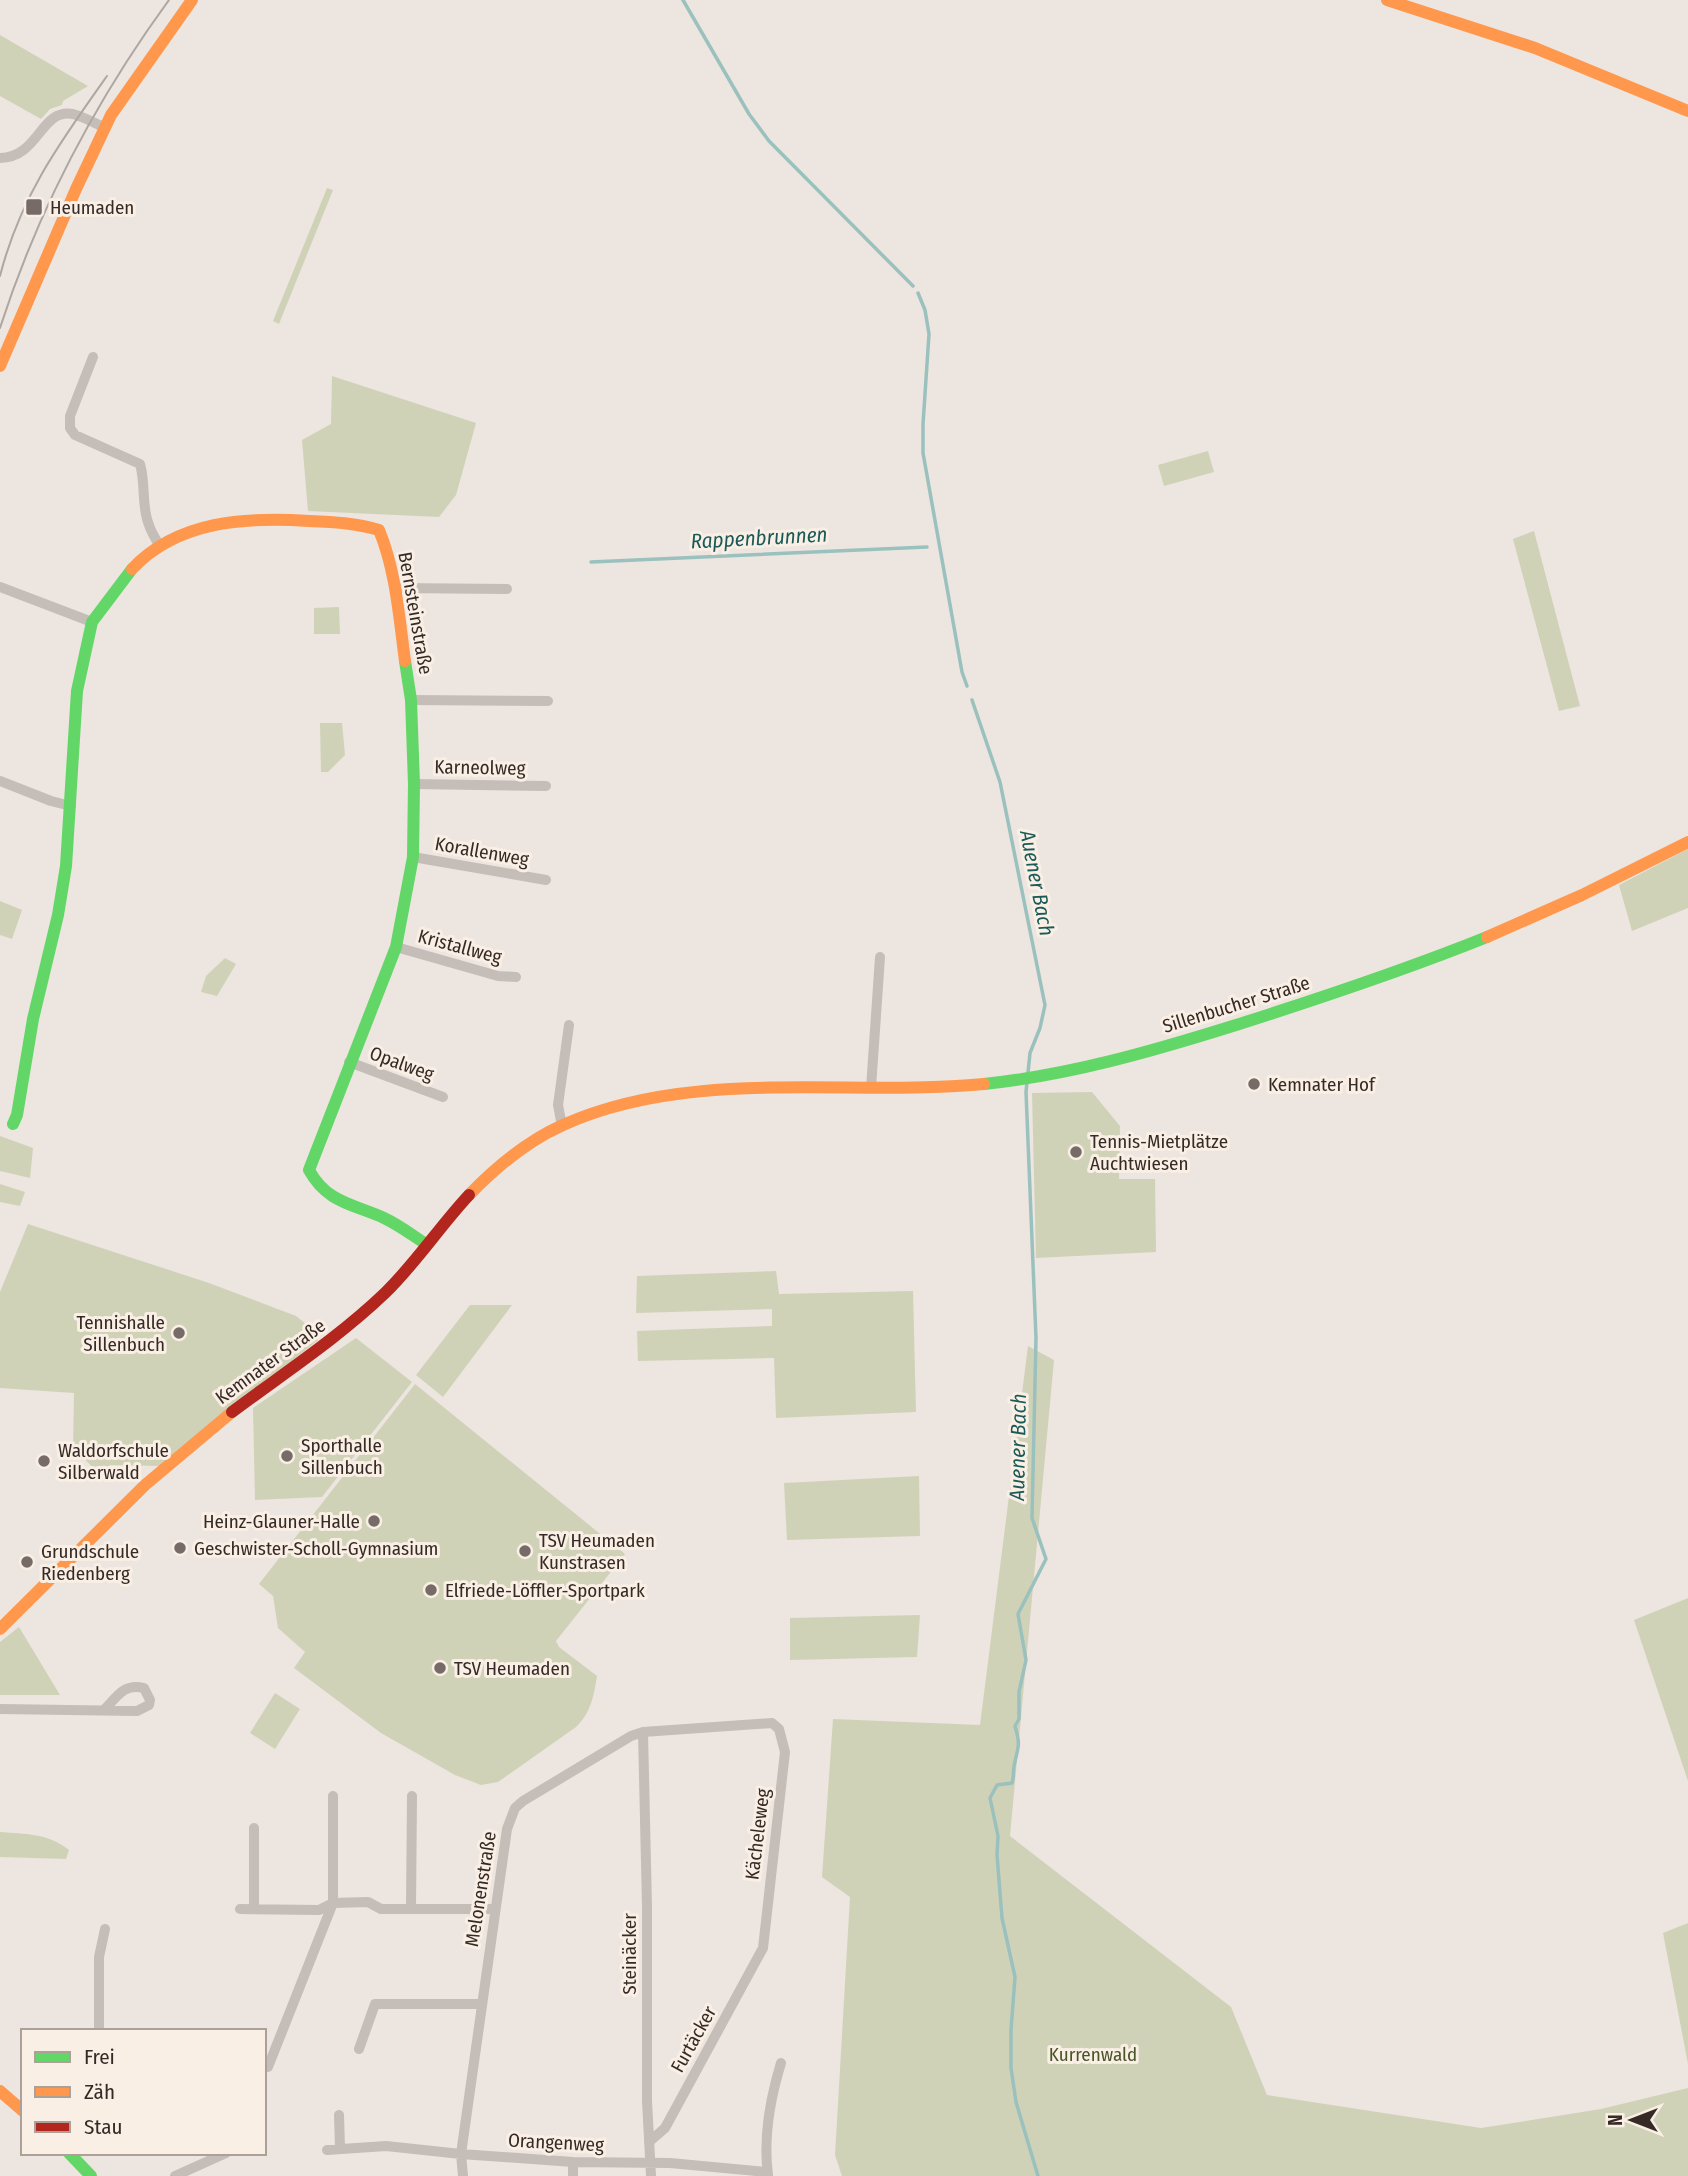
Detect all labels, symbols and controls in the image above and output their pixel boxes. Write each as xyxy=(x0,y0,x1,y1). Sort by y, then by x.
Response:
place label: Heumaden xyxy=(50,196,134,219)
marker: Heumaden xyxy=(24,197,44,217)
water label: Rappenbrunnen xyxy=(690,521,828,555)
street label: Bernsteinstraße xyxy=(393,550,438,676)
street label: Karneolweg xyxy=(434,755,526,780)
water label: Auener Bach xyxy=(1014,827,1060,938)
street label: Korallenweg xyxy=(433,832,531,871)
street label: Kristallweg xyxy=(416,924,504,969)
street label: Sillenbucher Straße xyxy=(1160,971,1313,1038)
street label: Opalweg xyxy=(367,1041,437,1086)
place label: Kemnater Hof xyxy=(1268,1073,1376,1096)
marker: Kemnater Hof xyxy=(1246,1076,1262,1092)
place label: Tennis-Mietplätze Auchtwiesen xyxy=(1090,1130,1228,1175)
marker: Tennis-Mietplätze Auchtwiesen xyxy=(1068,1144,1084,1160)
place label: Tennishalle Sillenbuch xyxy=(76,1311,165,1356)
street label: Kemnater Straße xyxy=(211,1314,330,1409)
marker: Tennishalle Sillenbuch xyxy=(171,1325,187,1341)
water label: Auener Bach xyxy=(1004,1393,1032,1502)
place label: Sporthalle Sillenbuch xyxy=(301,1434,383,1479)
place label: Waldorfschule Silberwald xyxy=(58,1439,169,1484)
marker: Sporthalle Sillenbuch xyxy=(279,1448,295,1464)
marker: Waldorfschule Silberwald xyxy=(36,1453,52,1469)
place label: Heinz-Glauner-Halle xyxy=(203,1510,360,1533)
marker: Heinz-Glauner-Halle xyxy=(366,1513,382,1529)
place label: TSV Heumaden Kunstrasen xyxy=(539,1529,655,1574)
place label: Geschwister-Scholl-Gymnasium xyxy=(194,1537,438,1560)
place label: Grundschule Riedenberg xyxy=(41,1540,139,1585)
marker: Geschwister-Scholl-Gymnasium xyxy=(172,1540,188,1556)
marker: TSV Heumaden Kunstrasen xyxy=(517,1543,533,1559)
marker: Grundschule Riedenberg xyxy=(19,1554,35,1570)
place label: Elfriede-Löffler-Sportpark xyxy=(445,1579,645,1602)
marker: Elfriede-Löffler-Sportpark xyxy=(423,1582,439,1598)
place label: TSV Heumaden xyxy=(454,1657,570,1680)
marker: TSV Heumaden xyxy=(432,1660,448,1676)
street label: Kächeleweg xyxy=(740,1787,775,1881)
street label: Melonenstraße xyxy=(460,1830,501,1948)
street label: Steinäcker xyxy=(618,1913,641,1995)
street label: Furtäcker xyxy=(666,2002,721,2076)
legend xyxy=(21,2029,266,2155)
park label: Kurrenwald xyxy=(1049,2043,1137,2066)
text: Frei xyxy=(84,2044,115,2070)
text: Zäh xyxy=(84,2079,115,2105)
north arrow xyxy=(1597,2085,1667,2155)
text: Stau xyxy=(84,2114,122,2140)
text: N xyxy=(1604,2114,1627,2126)
street label: Orangenweg xyxy=(507,2129,605,2157)

